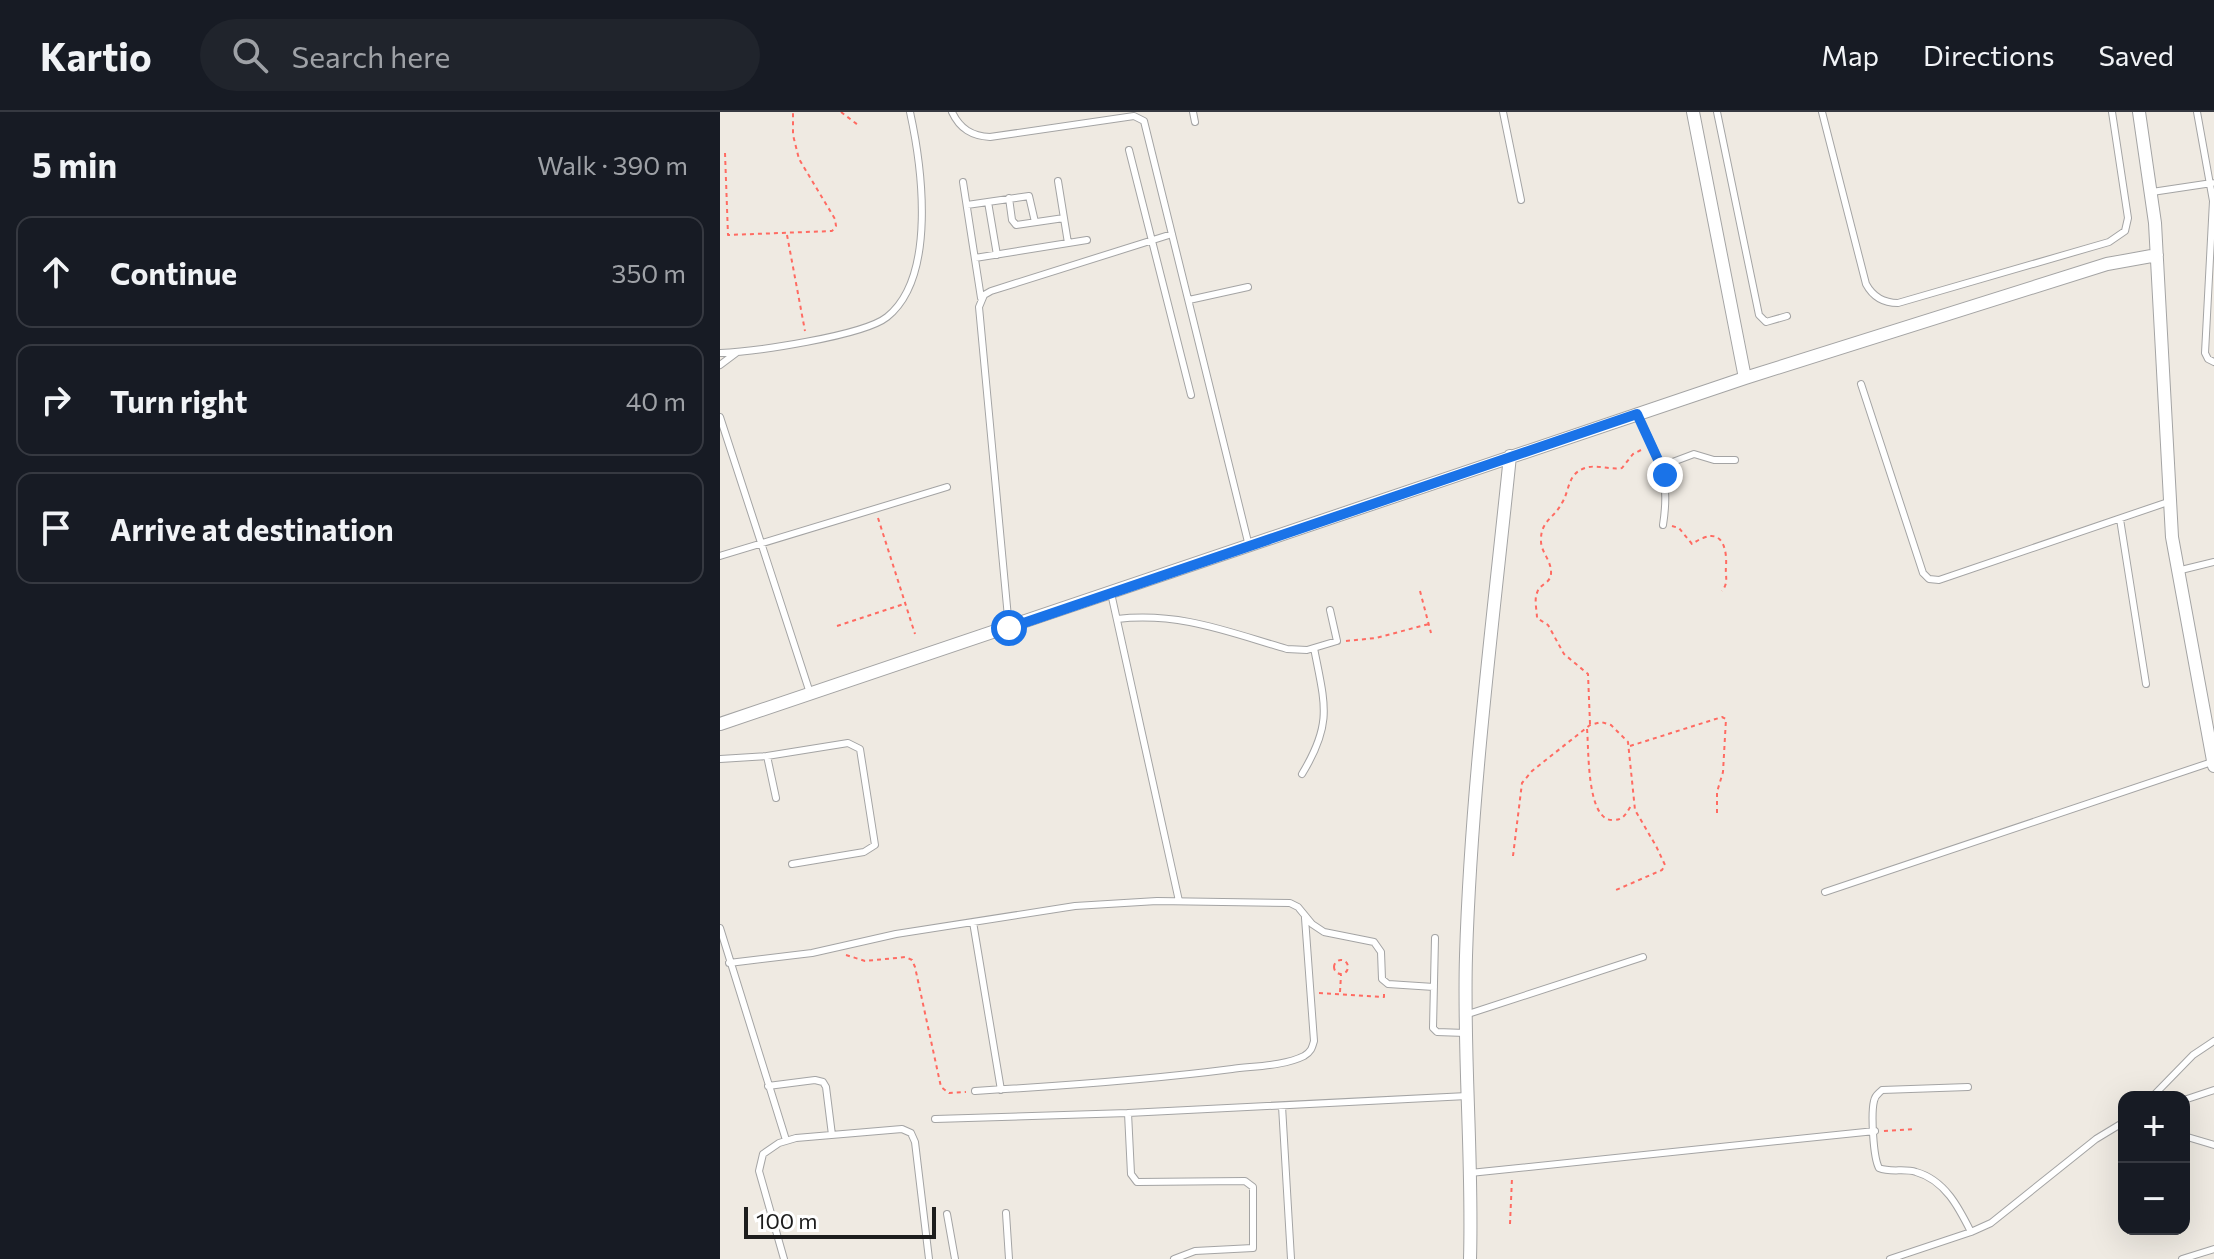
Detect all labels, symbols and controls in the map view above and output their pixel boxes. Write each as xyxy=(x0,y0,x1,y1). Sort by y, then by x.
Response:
search box xyxy=(200,19,760,91)
text: Kartio xyxy=(40,32,152,79)
icon: search xyxy=(228,33,272,77)
text: Search here xyxy=(292,37,450,74)
text: Map xyxy=(1821,38,1879,72)
text: Directions xyxy=(1923,38,2054,72)
text: Saved xyxy=(2098,38,2174,72)
text: 5 min xyxy=(32,143,117,185)
text: Walk · 390 m xyxy=(537,149,688,180)
icon: ahead xyxy=(34,250,78,294)
text: Continue xyxy=(110,254,237,291)
text: 350 m xyxy=(612,257,686,288)
icon: right xyxy=(34,378,78,422)
text: Turn right xyxy=(110,382,247,419)
text: 40 m xyxy=(626,385,686,416)
route end xyxy=(1647,457,1683,493)
icon: arrive xyxy=(34,506,78,550)
text: Arrive at destination xyxy=(110,510,394,547)
route start xyxy=(991,610,1027,646)
map controls xyxy=(2118,1091,2190,1235)
button: + xyxy=(2118,1091,2190,1163)
button: − xyxy=(2118,1163,2190,1235)
scale bar xyxy=(744,1203,936,1239)
text: 100 m xyxy=(756,1207,818,1234)

